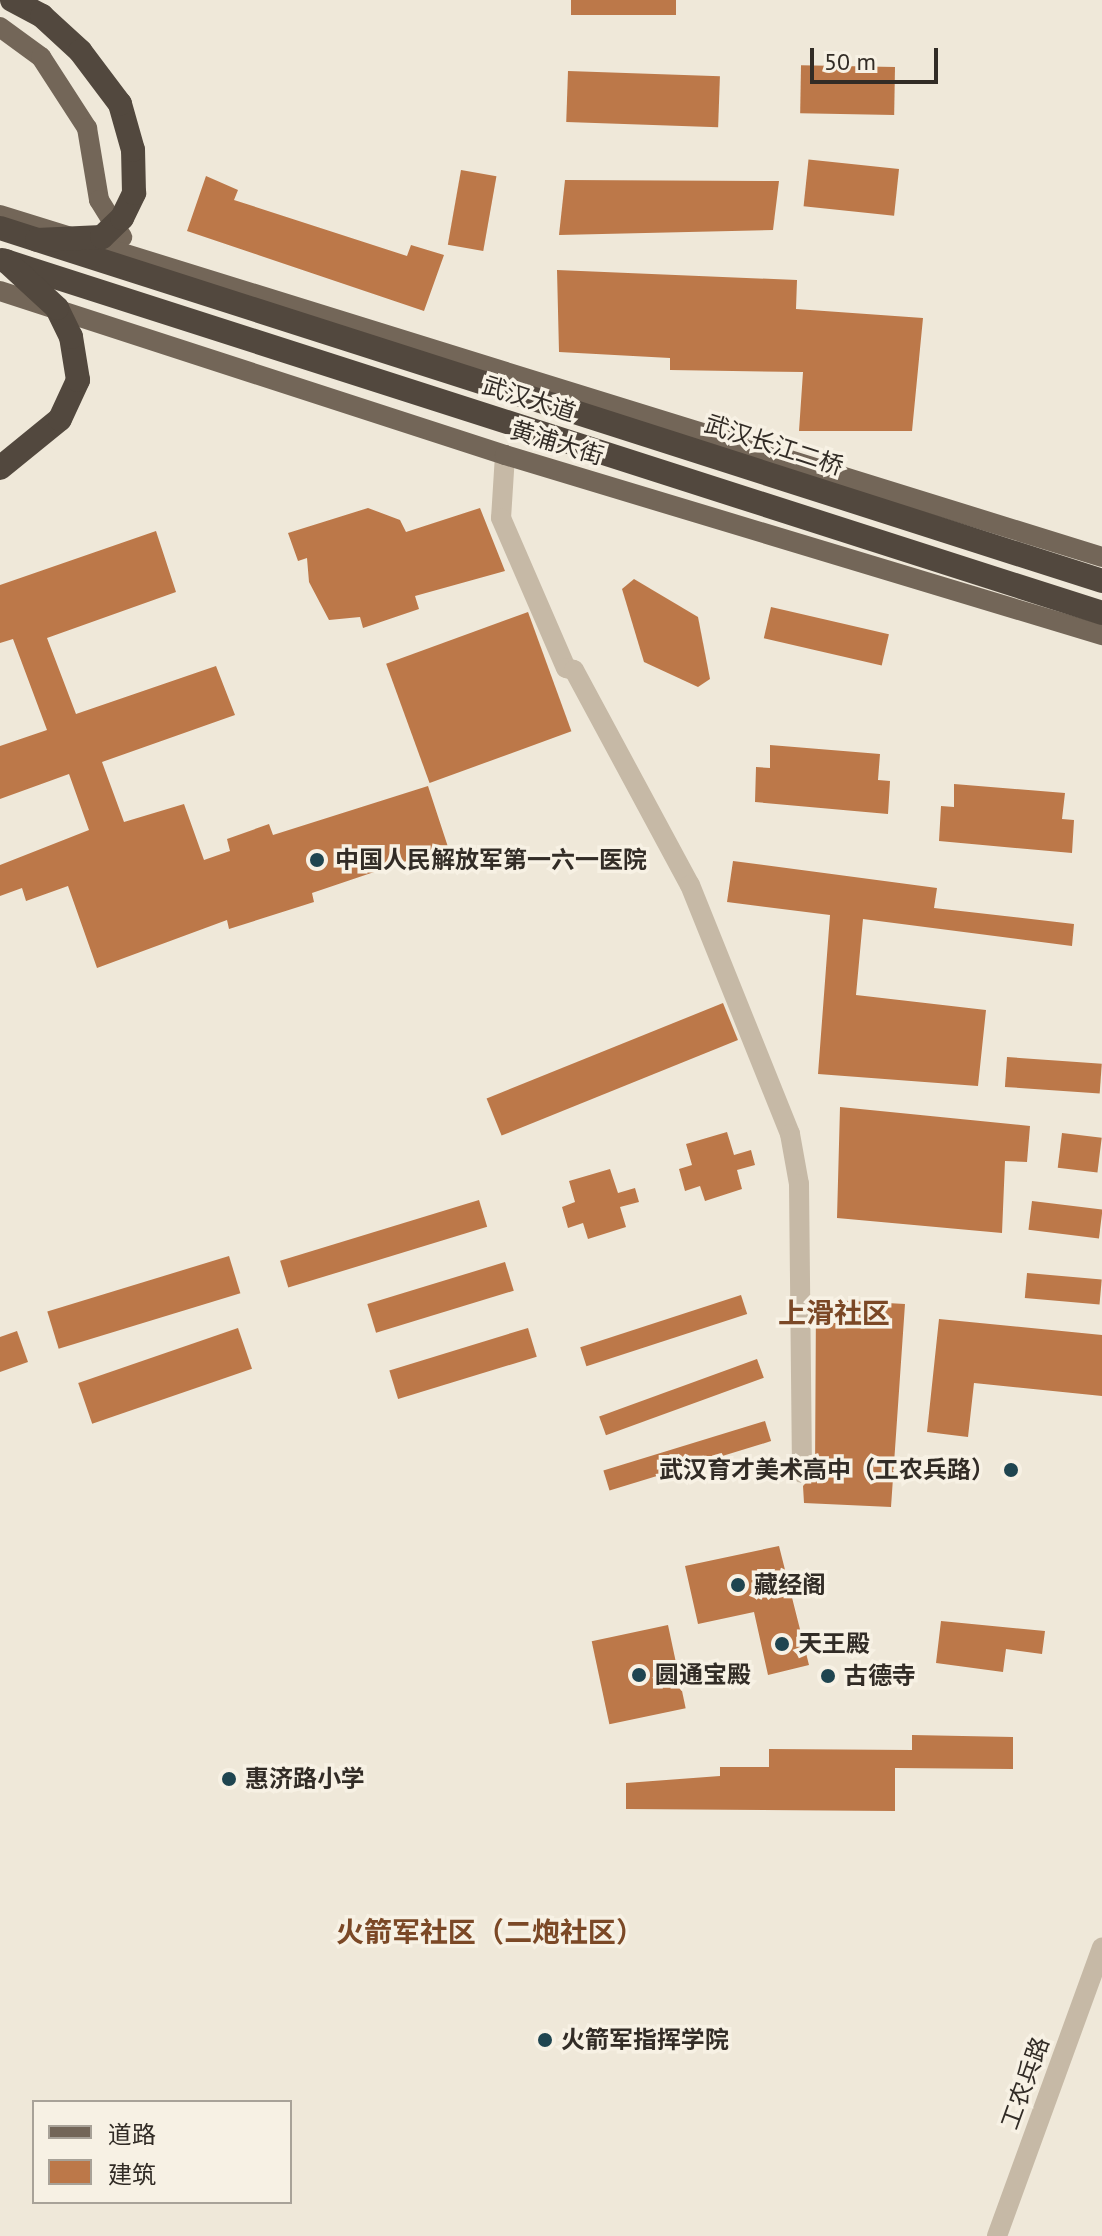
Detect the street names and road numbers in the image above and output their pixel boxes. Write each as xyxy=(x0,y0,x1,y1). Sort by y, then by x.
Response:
street label: 武汉大道 xyxy=(479,370,579,428)
street label: 武汉长江二桥 xyxy=(701,409,847,481)
street label: 黄浦大街 xyxy=(507,415,607,471)
street label: 工农兵路 xyxy=(995,2033,1055,2133)

